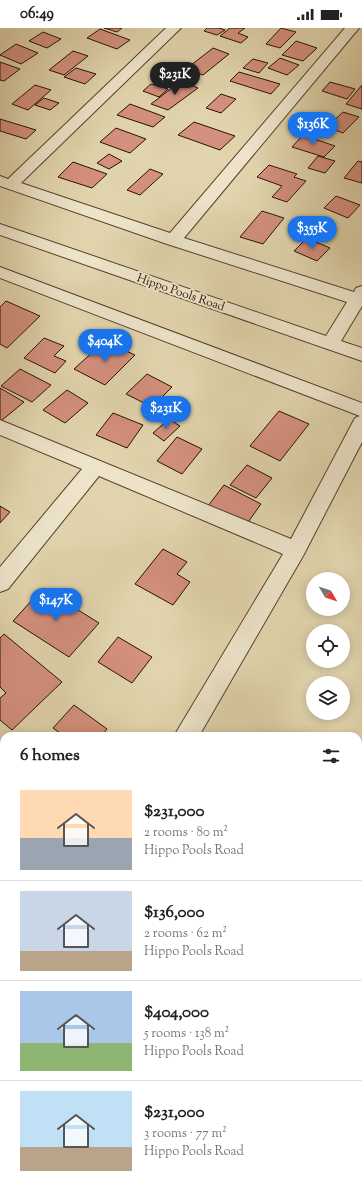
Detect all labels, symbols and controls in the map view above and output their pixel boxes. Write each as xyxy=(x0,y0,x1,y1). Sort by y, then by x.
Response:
text: 06:49 xyxy=(20,4,54,25)
pin: $231K xyxy=(147,62,203,96)
text: $231K xyxy=(159,66,191,84)
pin: $136K xyxy=(285,112,341,146)
text: $136K xyxy=(297,116,329,134)
pin: $355K xyxy=(284,216,340,250)
text: $355K xyxy=(297,220,327,238)
street label: Hippo Pools Road xyxy=(134,269,227,317)
pin: $404K xyxy=(77,329,133,363)
text: $404K xyxy=(87,333,123,351)
pin: $231K xyxy=(138,396,194,430)
text: $231K xyxy=(150,400,182,418)
north arrow xyxy=(306,572,350,616)
map controls xyxy=(306,572,350,720)
pin: $147K xyxy=(28,588,84,622)
text: $147K xyxy=(39,592,73,610)
button: locate xyxy=(306,624,350,668)
button: layers xyxy=(306,676,350,720)
text: 6 homes xyxy=(20,744,80,768)
icon: filters xyxy=(320,745,342,767)
text: $231,000 xyxy=(144,800,204,824)
icon: home xyxy=(52,806,100,854)
text: 2 rooms · 80 m² xyxy=(144,824,228,842)
text: Hippo Pools Road xyxy=(144,842,244,860)
text: $136,000 xyxy=(144,901,204,925)
icon: home xyxy=(52,907,100,955)
text: 2 rooms · 62 m² xyxy=(144,925,227,943)
text: Hippo Pools Road xyxy=(144,943,244,961)
text: $404,000 xyxy=(144,1001,209,1025)
icon: home xyxy=(52,1007,100,1055)
text: 5 rooms · 138 m² xyxy=(144,1025,229,1043)
text: Hippo Pools Road xyxy=(144,1043,244,1061)
text: $231,000 xyxy=(144,1101,204,1125)
icon: home xyxy=(52,1107,100,1155)
text: 3 rooms · 77 m² xyxy=(144,1125,227,1143)
text: Hippo Pools Road xyxy=(144,1143,244,1161)

